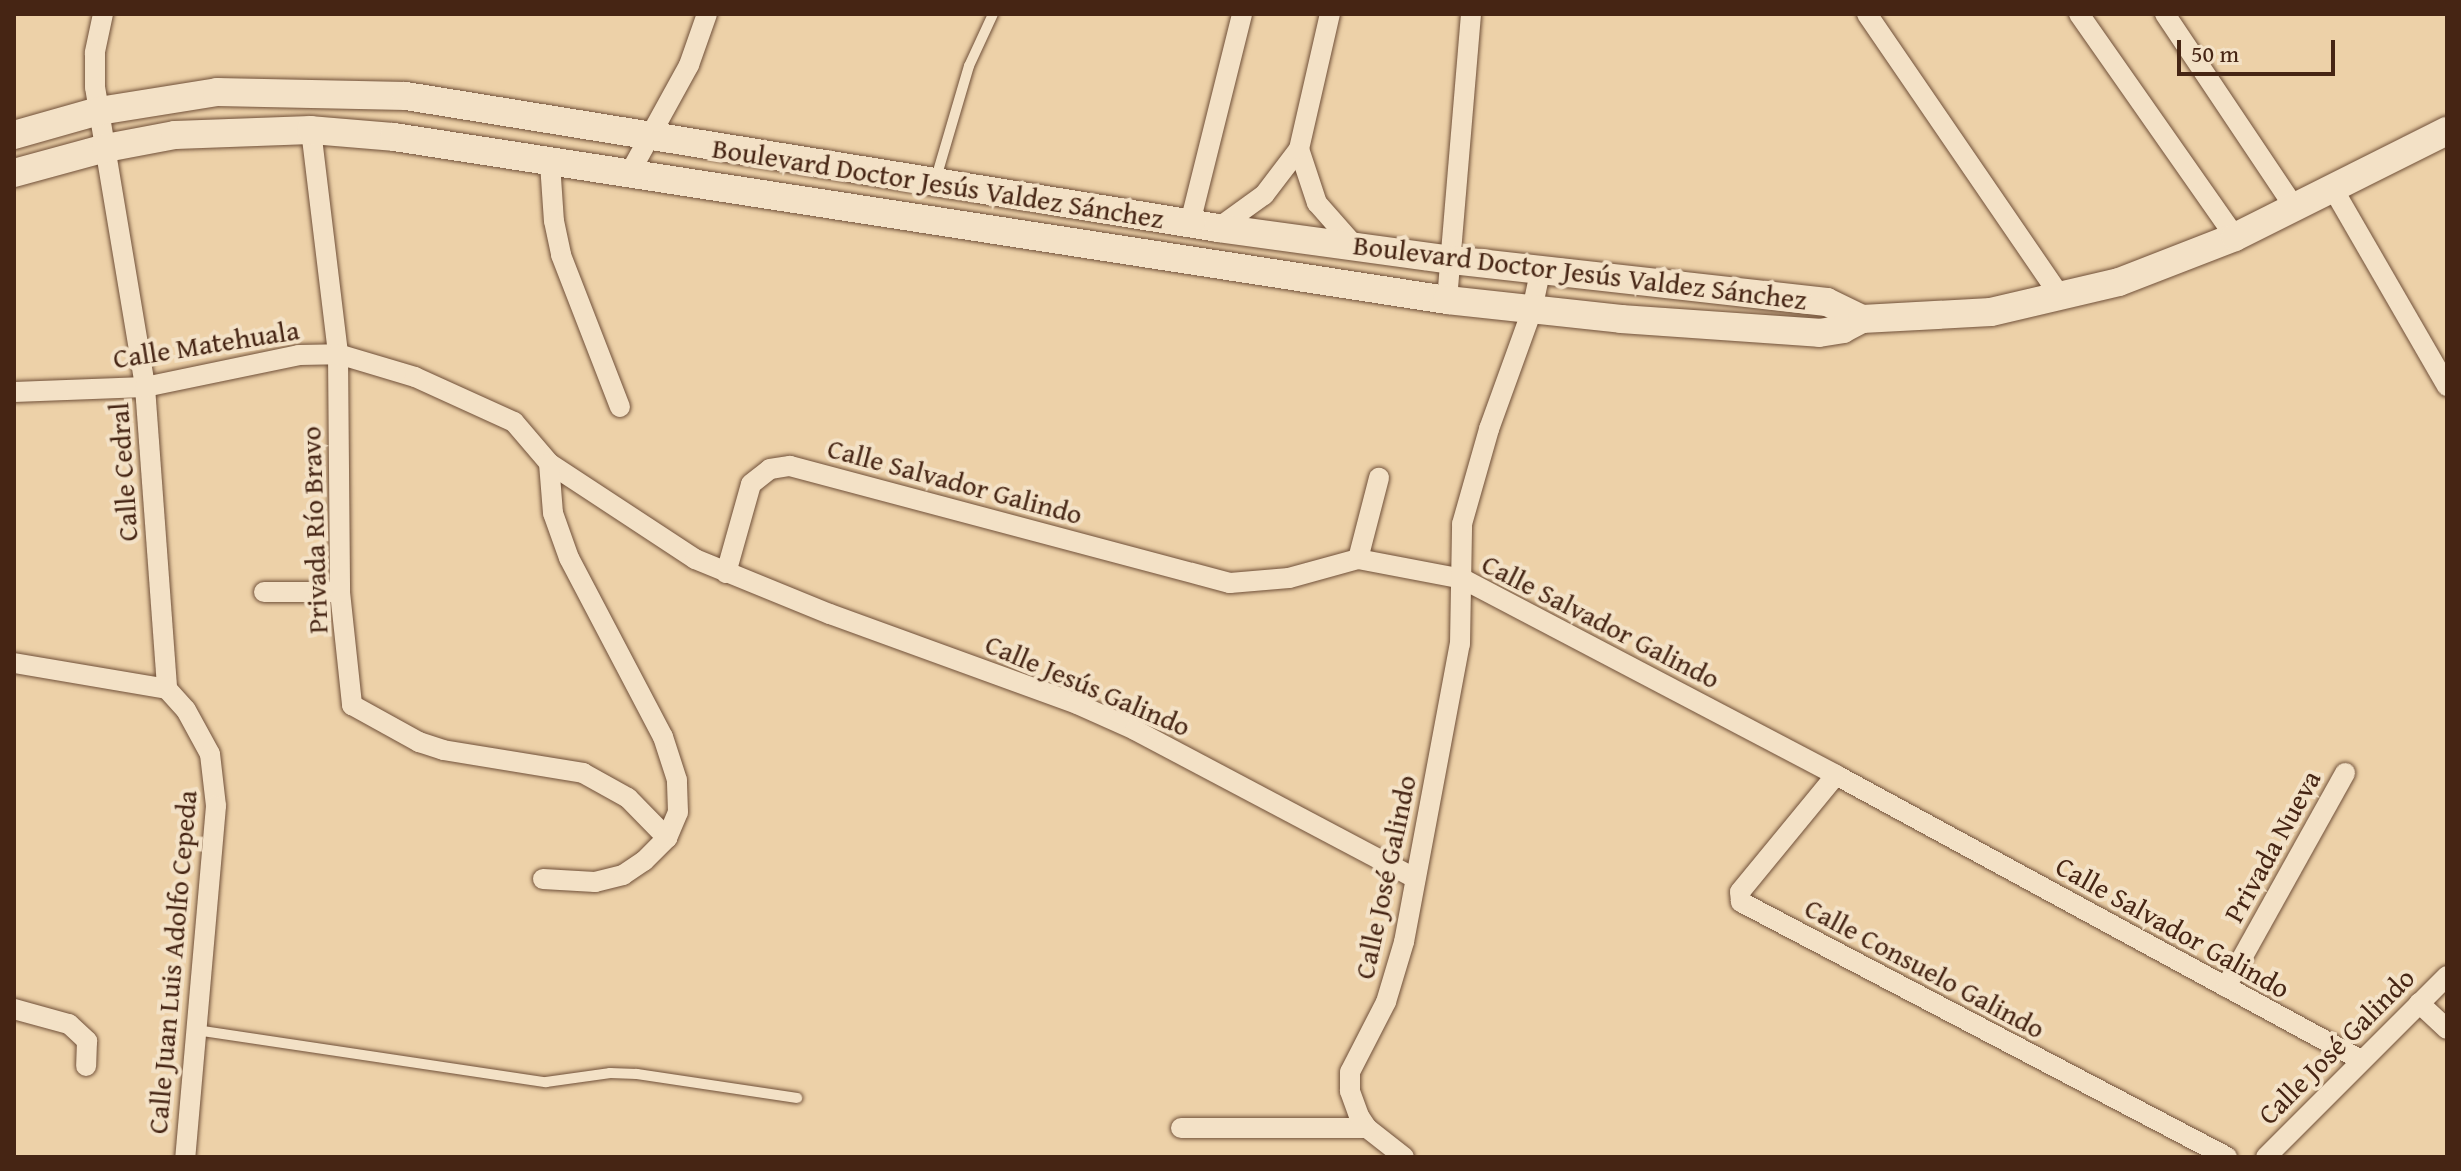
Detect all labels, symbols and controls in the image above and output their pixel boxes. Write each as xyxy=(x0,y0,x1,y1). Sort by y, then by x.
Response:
scale bar xyxy=(2181,24,2339,74)
text: 50 m xyxy=(2191,36,2239,71)
street label: Boulevard Doctor Jesús Valdez Sánchez xyxy=(710,131,1166,235)
street label: Boulevard Doctor Jesús Valdez Sánchez xyxy=(1351,228,1809,316)
street label: Calle Matehuala xyxy=(111,313,301,375)
street label: Calle Cedral xyxy=(101,401,145,543)
street label: Privada Río Bravo xyxy=(294,426,334,634)
street label: Calle Salvador Galindo xyxy=(824,431,1086,531)
street label: Calle Salvador Galindo xyxy=(1477,547,1725,695)
street label: Calle Jesús Galindo xyxy=(980,627,1196,743)
street label: Privada Nueva xyxy=(2216,764,2328,928)
street label: Calle José Galindo xyxy=(1347,772,1423,982)
street label: Calle Juan Luis Adolfo Cepeda xyxy=(140,789,204,1135)
street label: Calle Salvador Galindo xyxy=(2050,849,2296,1005)
street label: Calle Consuelo Galindo xyxy=(1799,891,2051,1045)
street label: Calle José Galindo xyxy=(2251,961,2421,1131)

